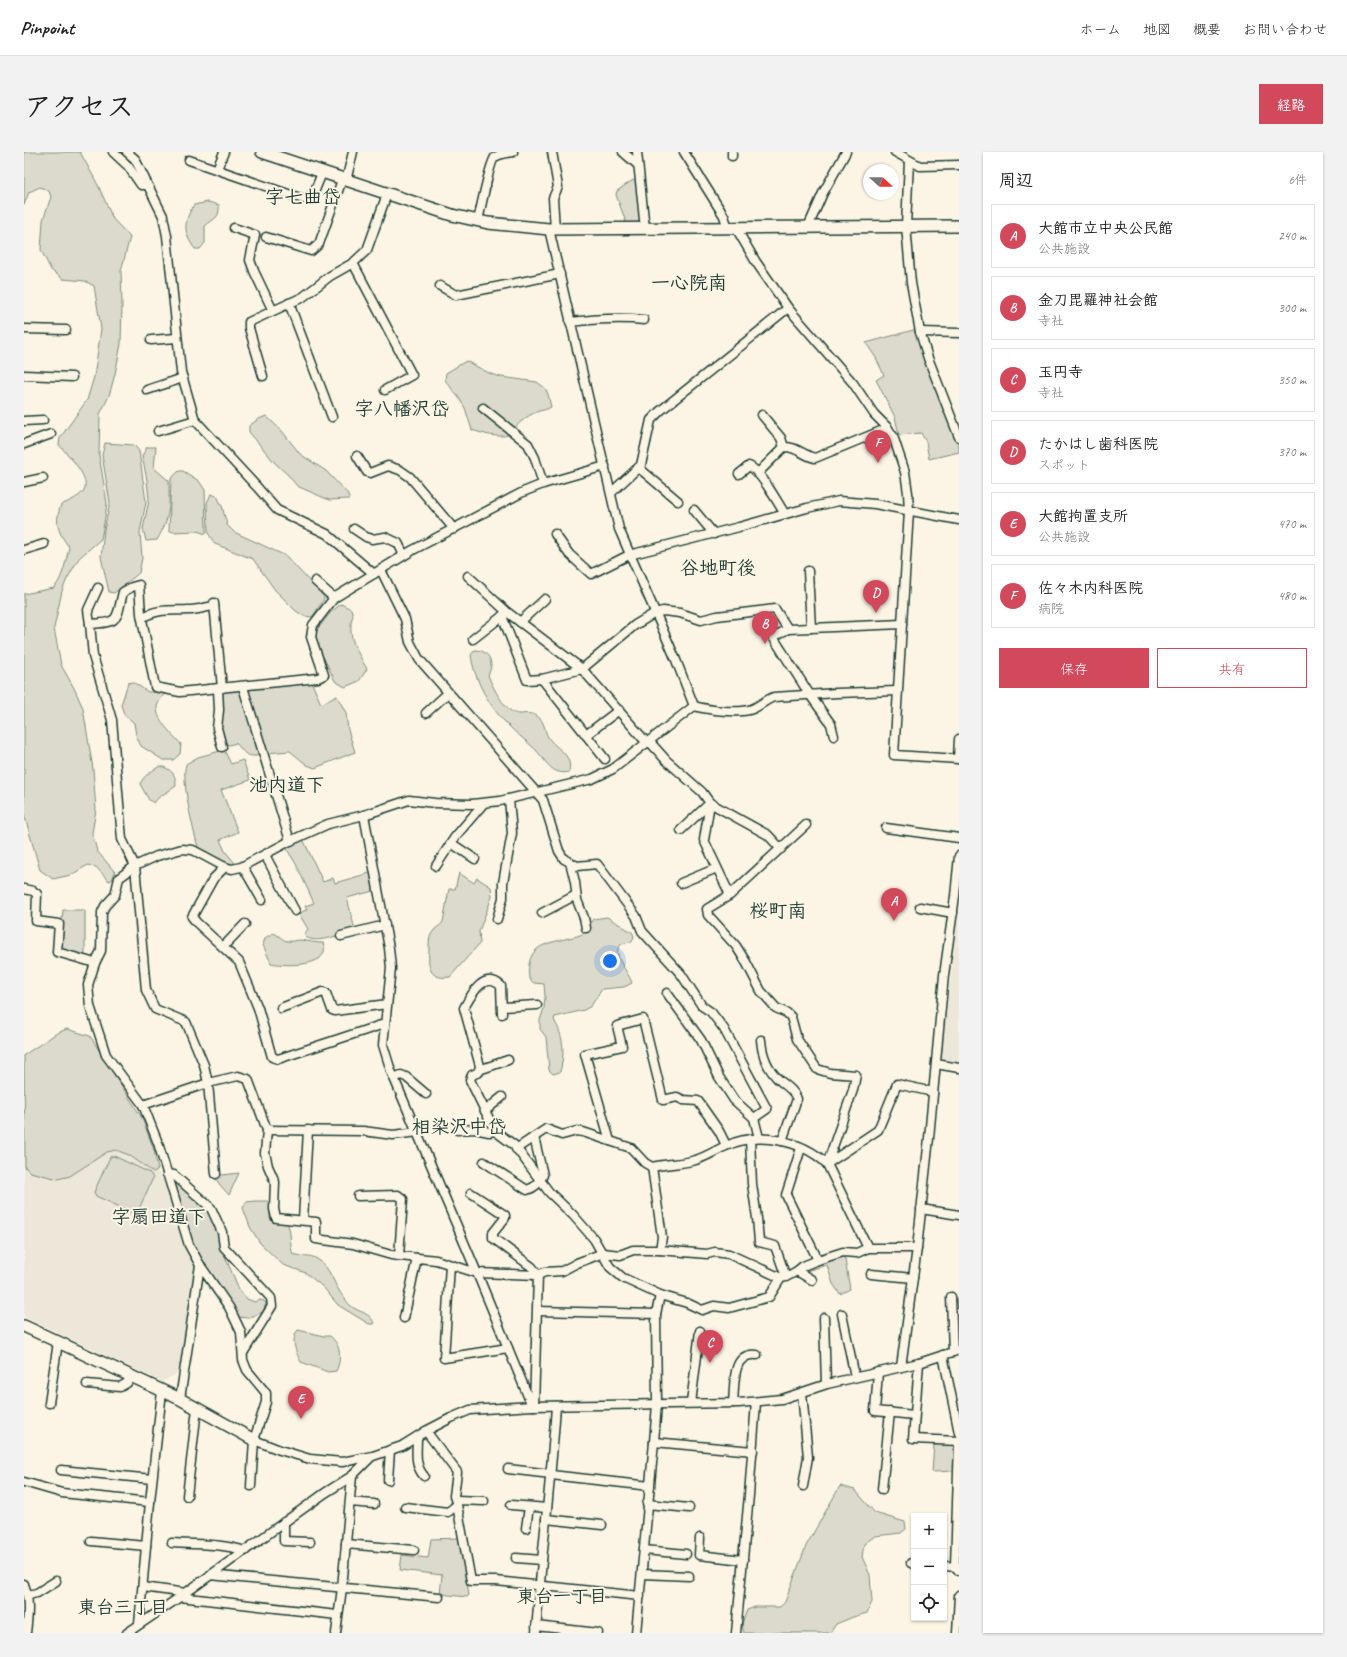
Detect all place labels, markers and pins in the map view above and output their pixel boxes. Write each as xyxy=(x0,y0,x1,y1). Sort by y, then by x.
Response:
pin: F xyxy=(865,430,891,463)
pin: D xyxy=(863,580,889,613)
pin: B xyxy=(752,611,778,644)
pin: A xyxy=(881,888,907,921)
pin: C xyxy=(697,1330,723,1363)
pin: E xyxy=(288,1386,314,1419)

